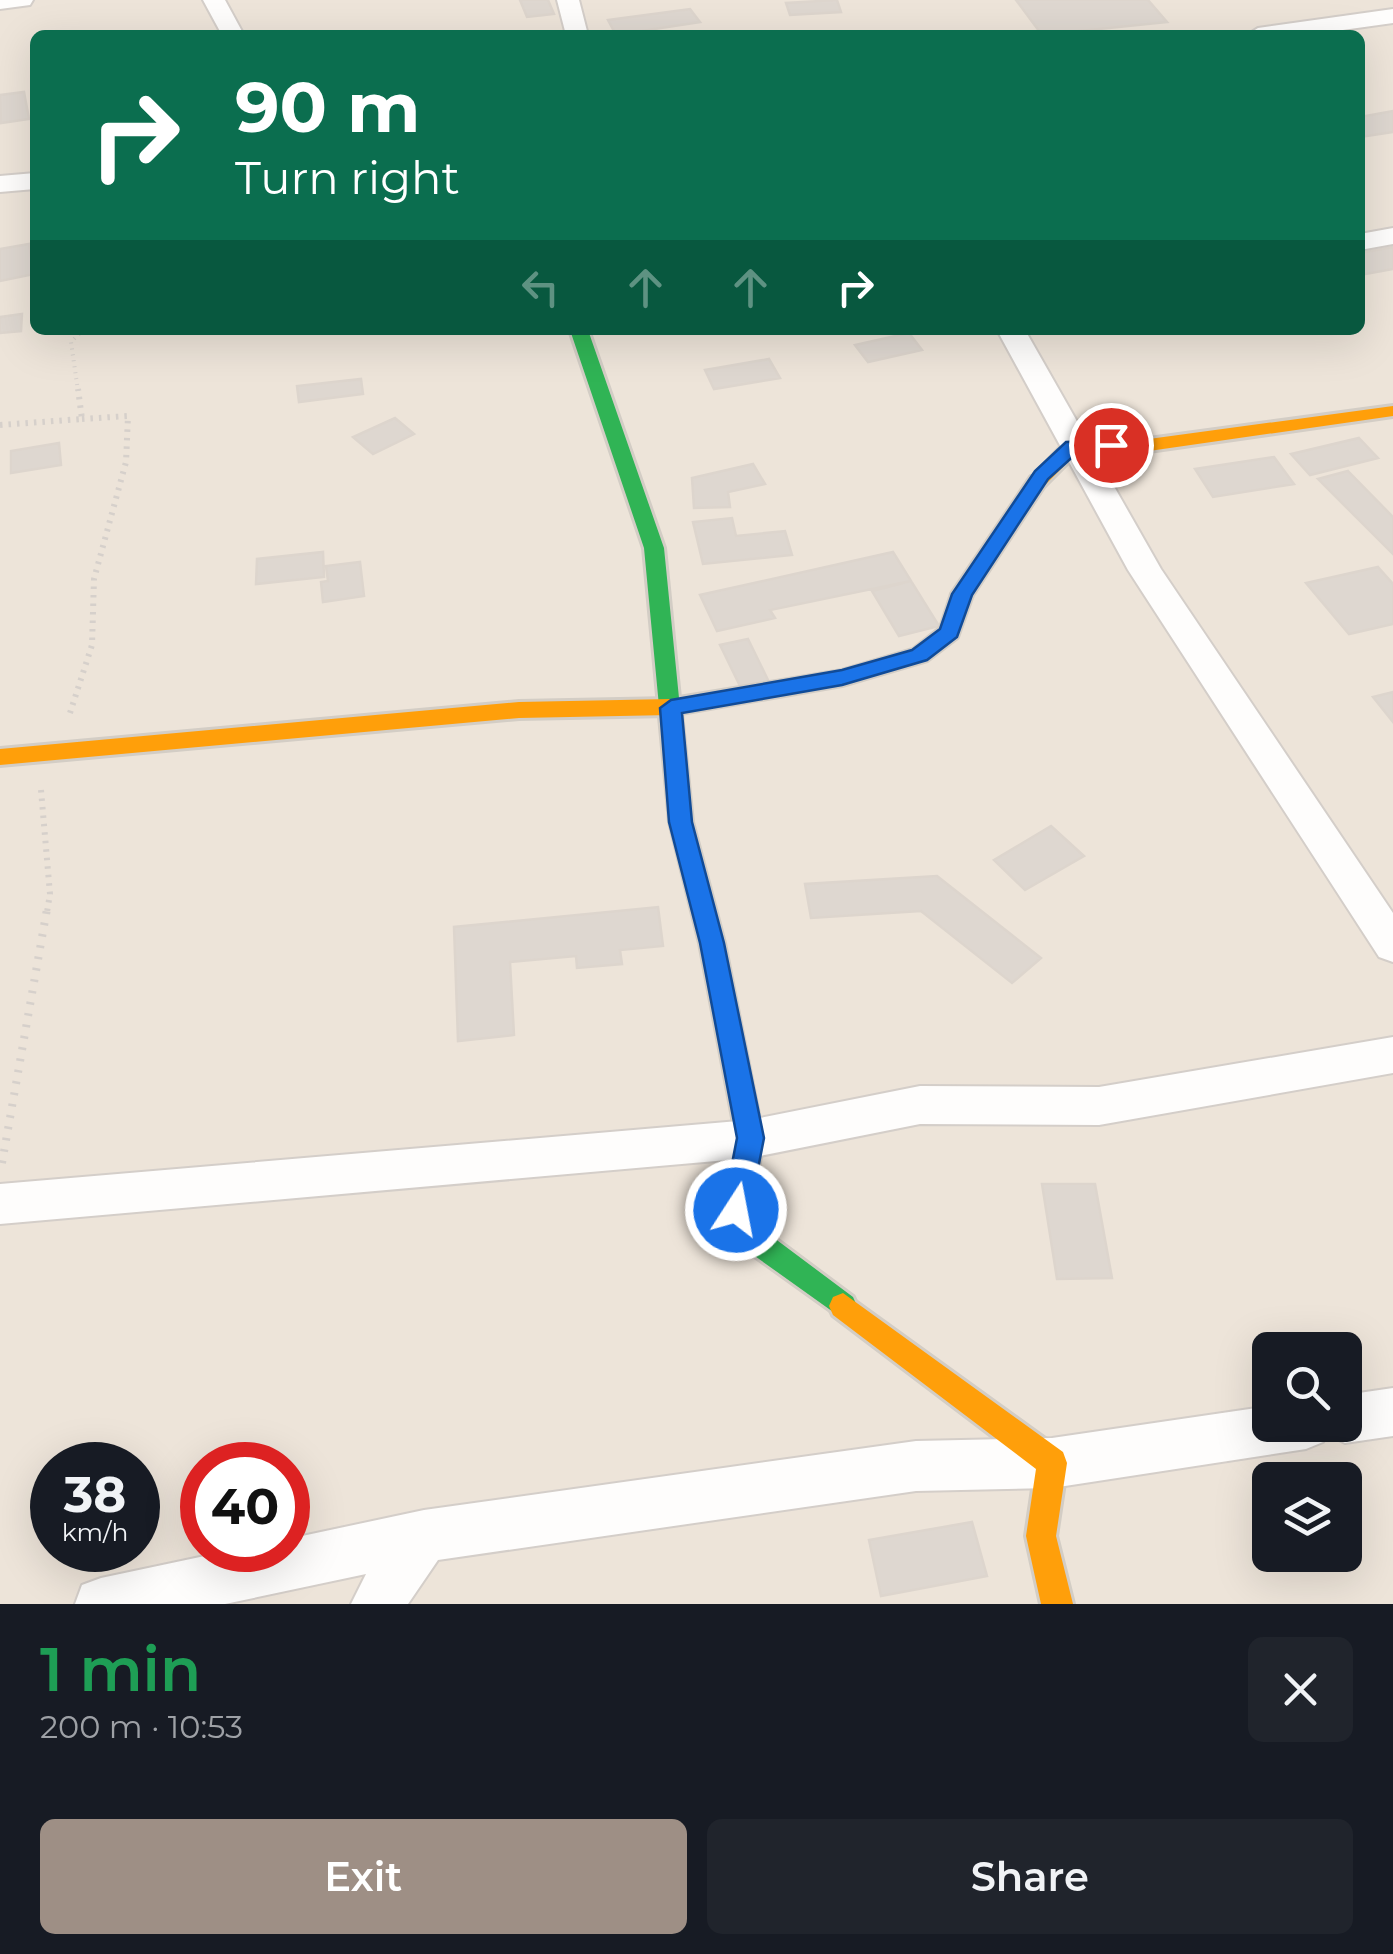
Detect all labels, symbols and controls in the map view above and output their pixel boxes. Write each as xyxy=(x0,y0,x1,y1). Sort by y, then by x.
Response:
text: 90 m xyxy=(235,64,420,150)
icon: right xyxy=(70,70,200,200)
text: Turn right xyxy=(235,150,460,205)
icon: left xyxy=(513,260,568,315)
icon: ahead xyxy=(618,260,673,315)
icon: ahead xyxy=(723,260,778,315)
icon: right xyxy=(828,260,883,315)
pin xyxy=(1069,403,1154,488)
icon: arrive xyxy=(1084,418,1139,473)
position arrow xyxy=(684,1158,788,1262)
map controls xyxy=(1252,1332,1362,1572)
button: search xyxy=(1252,1332,1362,1442)
speed limit sign: 40 xyxy=(180,1442,310,1572)
button: layers xyxy=(1252,1462,1362,1572)
text: 38 xyxy=(64,1464,126,1525)
text: km/h xyxy=(62,1517,128,1547)
text: 1 min xyxy=(40,1633,201,1706)
button: close xyxy=(1248,1637,1353,1742)
text: 200 m · 10:53 xyxy=(40,1707,243,1746)
button: Exit xyxy=(40,1819,687,1934)
button: Share xyxy=(707,1819,1353,1934)

